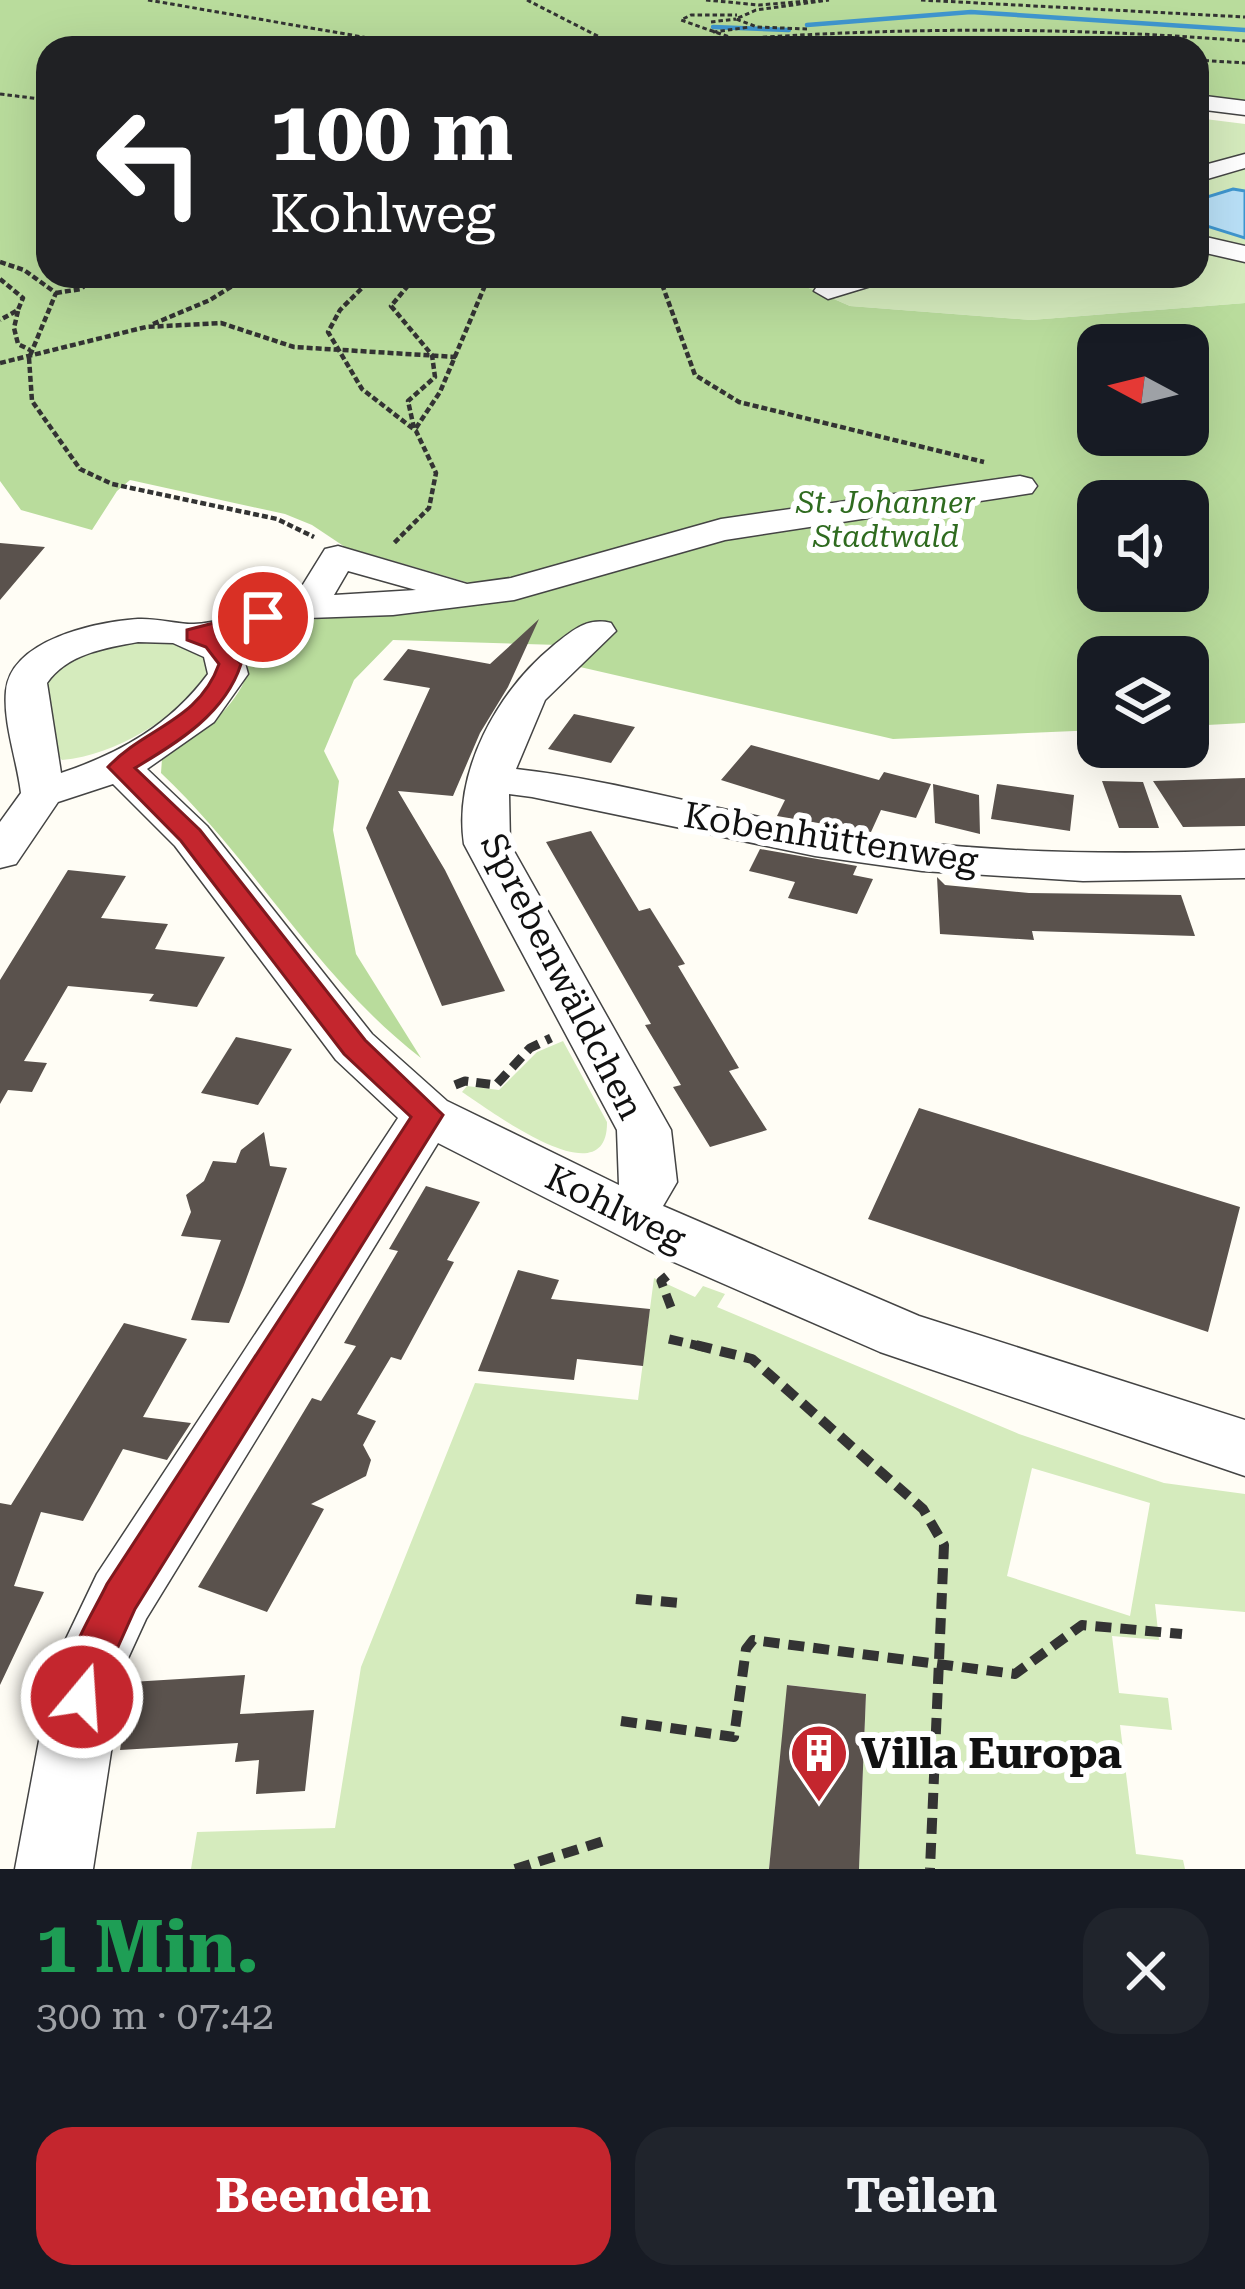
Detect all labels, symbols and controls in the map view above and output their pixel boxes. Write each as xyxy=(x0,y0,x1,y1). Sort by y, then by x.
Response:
text: 100 m xyxy=(270,82,513,180)
icon: left xyxy=(72,84,228,240)
text: Kohlweg xyxy=(270,182,496,245)
north arrow xyxy=(1077,324,1209,456)
map controls xyxy=(1077,324,1209,768)
button: sound xyxy=(1077,480,1209,612)
park label: St. Johanner Stadtwald xyxy=(795,485,976,554)
pin xyxy=(212,566,314,668)
icon: arrive xyxy=(230,584,296,650)
button: layers xyxy=(1077,636,1209,768)
street label: Kobenhüttenweg xyxy=(681,794,981,882)
street label: Sprebenwäldchen xyxy=(472,827,652,1126)
street label: Kohlweg xyxy=(539,1156,693,1260)
position arrow xyxy=(19,1634,145,1760)
building icon: Villa Europa xyxy=(788,1722,850,1804)
place label: Villa Europa xyxy=(861,1729,1122,1778)
text: 1 Min. xyxy=(36,1905,259,1990)
button: close xyxy=(1083,1908,1209,2034)
text: 300 m · 07:42 xyxy=(36,1993,274,2039)
button: Beenden xyxy=(36,2127,611,2265)
button: Teilen xyxy=(635,2127,1209,2265)

